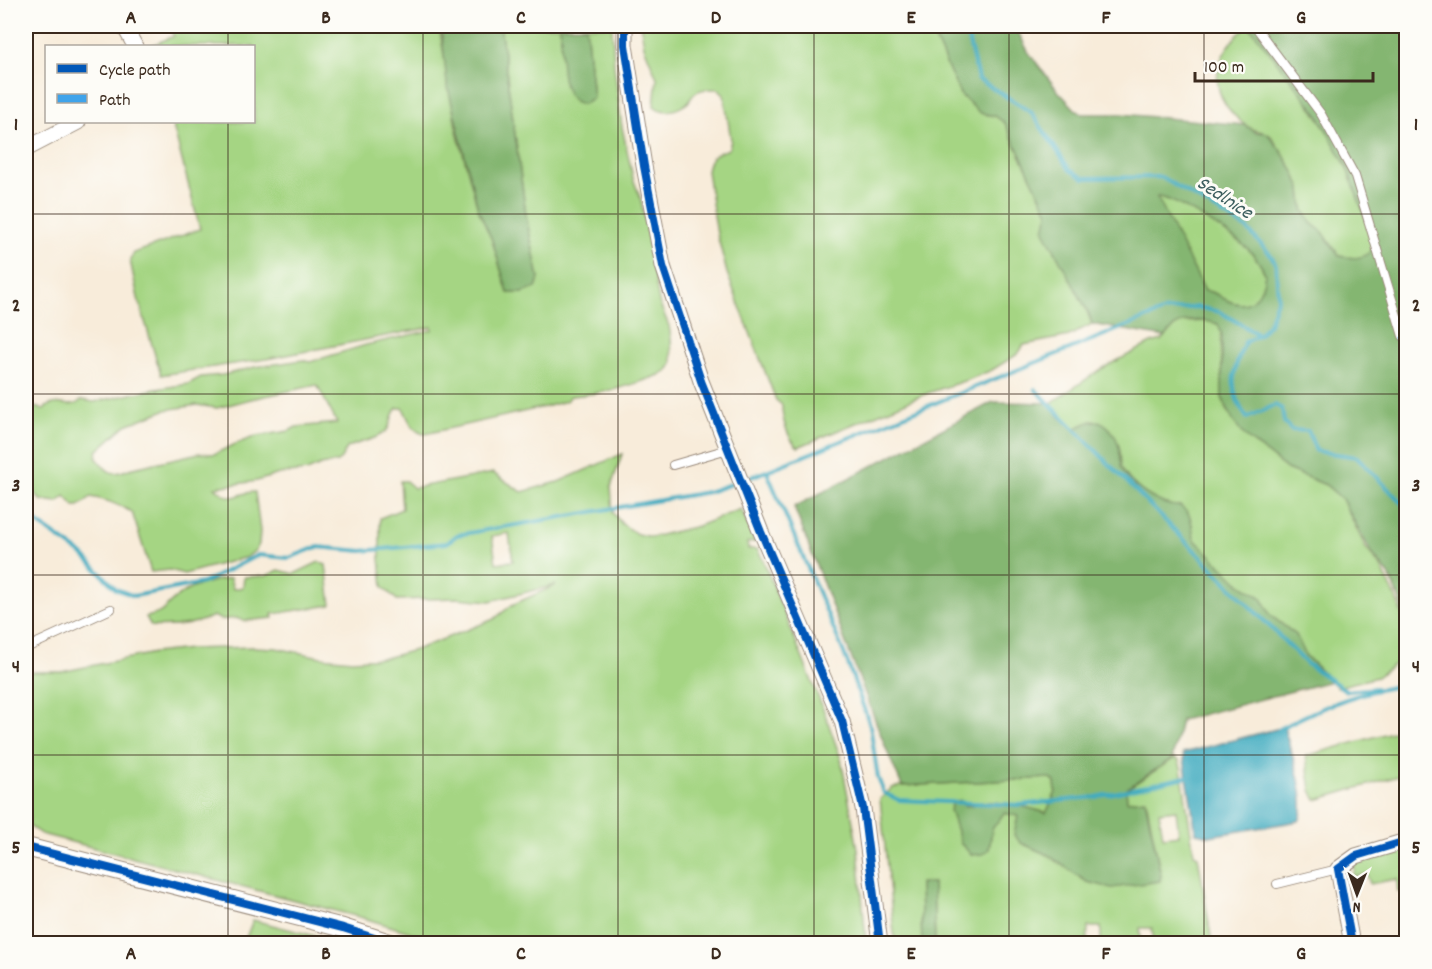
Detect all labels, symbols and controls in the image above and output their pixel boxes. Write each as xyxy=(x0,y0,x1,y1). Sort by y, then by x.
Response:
text: A xyxy=(126,5,137,33)
text: B xyxy=(321,5,331,33)
text: C xyxy=(516,5,526,33)
text: D xyxy=(711,5,722,33)
text: E xyxy=(906,5,916,33)
text: F xyxy=(1102,5,1112,33)
text: G xyxy=(1296,5,1306,33)
legend xyxy=(45,45,255,123)
scale bar xyxy=(1195,45,1374,83)
text: 100 m xyxy=(1204,56,1244,81)
text: Cycle path xyxy=(99,59,170,84)
text: Path xyxy=(99,89,131,114)
text: 1 xyxy=(14,112,18,140)
text: 1 xyxy=(1414,112,1418,140)
water label: Sedlnice xyxy=(1191,171,1258,228)
text: 2 xyxy=(12,293,20,321)
text: 2 xyxy=(1412,293,1420,321)
text: 3 xyxy=(12,473,20,501)
text: 3 xyxy=(1412,473,1420,501)
text: 4 xyxy=(12,654,20,682)
text: 4 xyxy=(1412,654,1420,682)
text: 5 xyxy=(11,835,21,863)
text: 5 xyxy=(1411,835,1421,863)
north arrow xyxy=(1327,864,1387,924)
text: N xyxy=(1353,895,1361,918)
text: A xyxy=(126,941,137,969)
text: B xyxy=(321,941,331,969)
text: C xyxy=(516,941,526,969)
text: D xyxy=(711,941,722,969)
text: E xyxy=(906,941,916,969)
text: F xyxy=(1102,941,1112,969)
text: G xyxy=(1296,941,1306,969)

